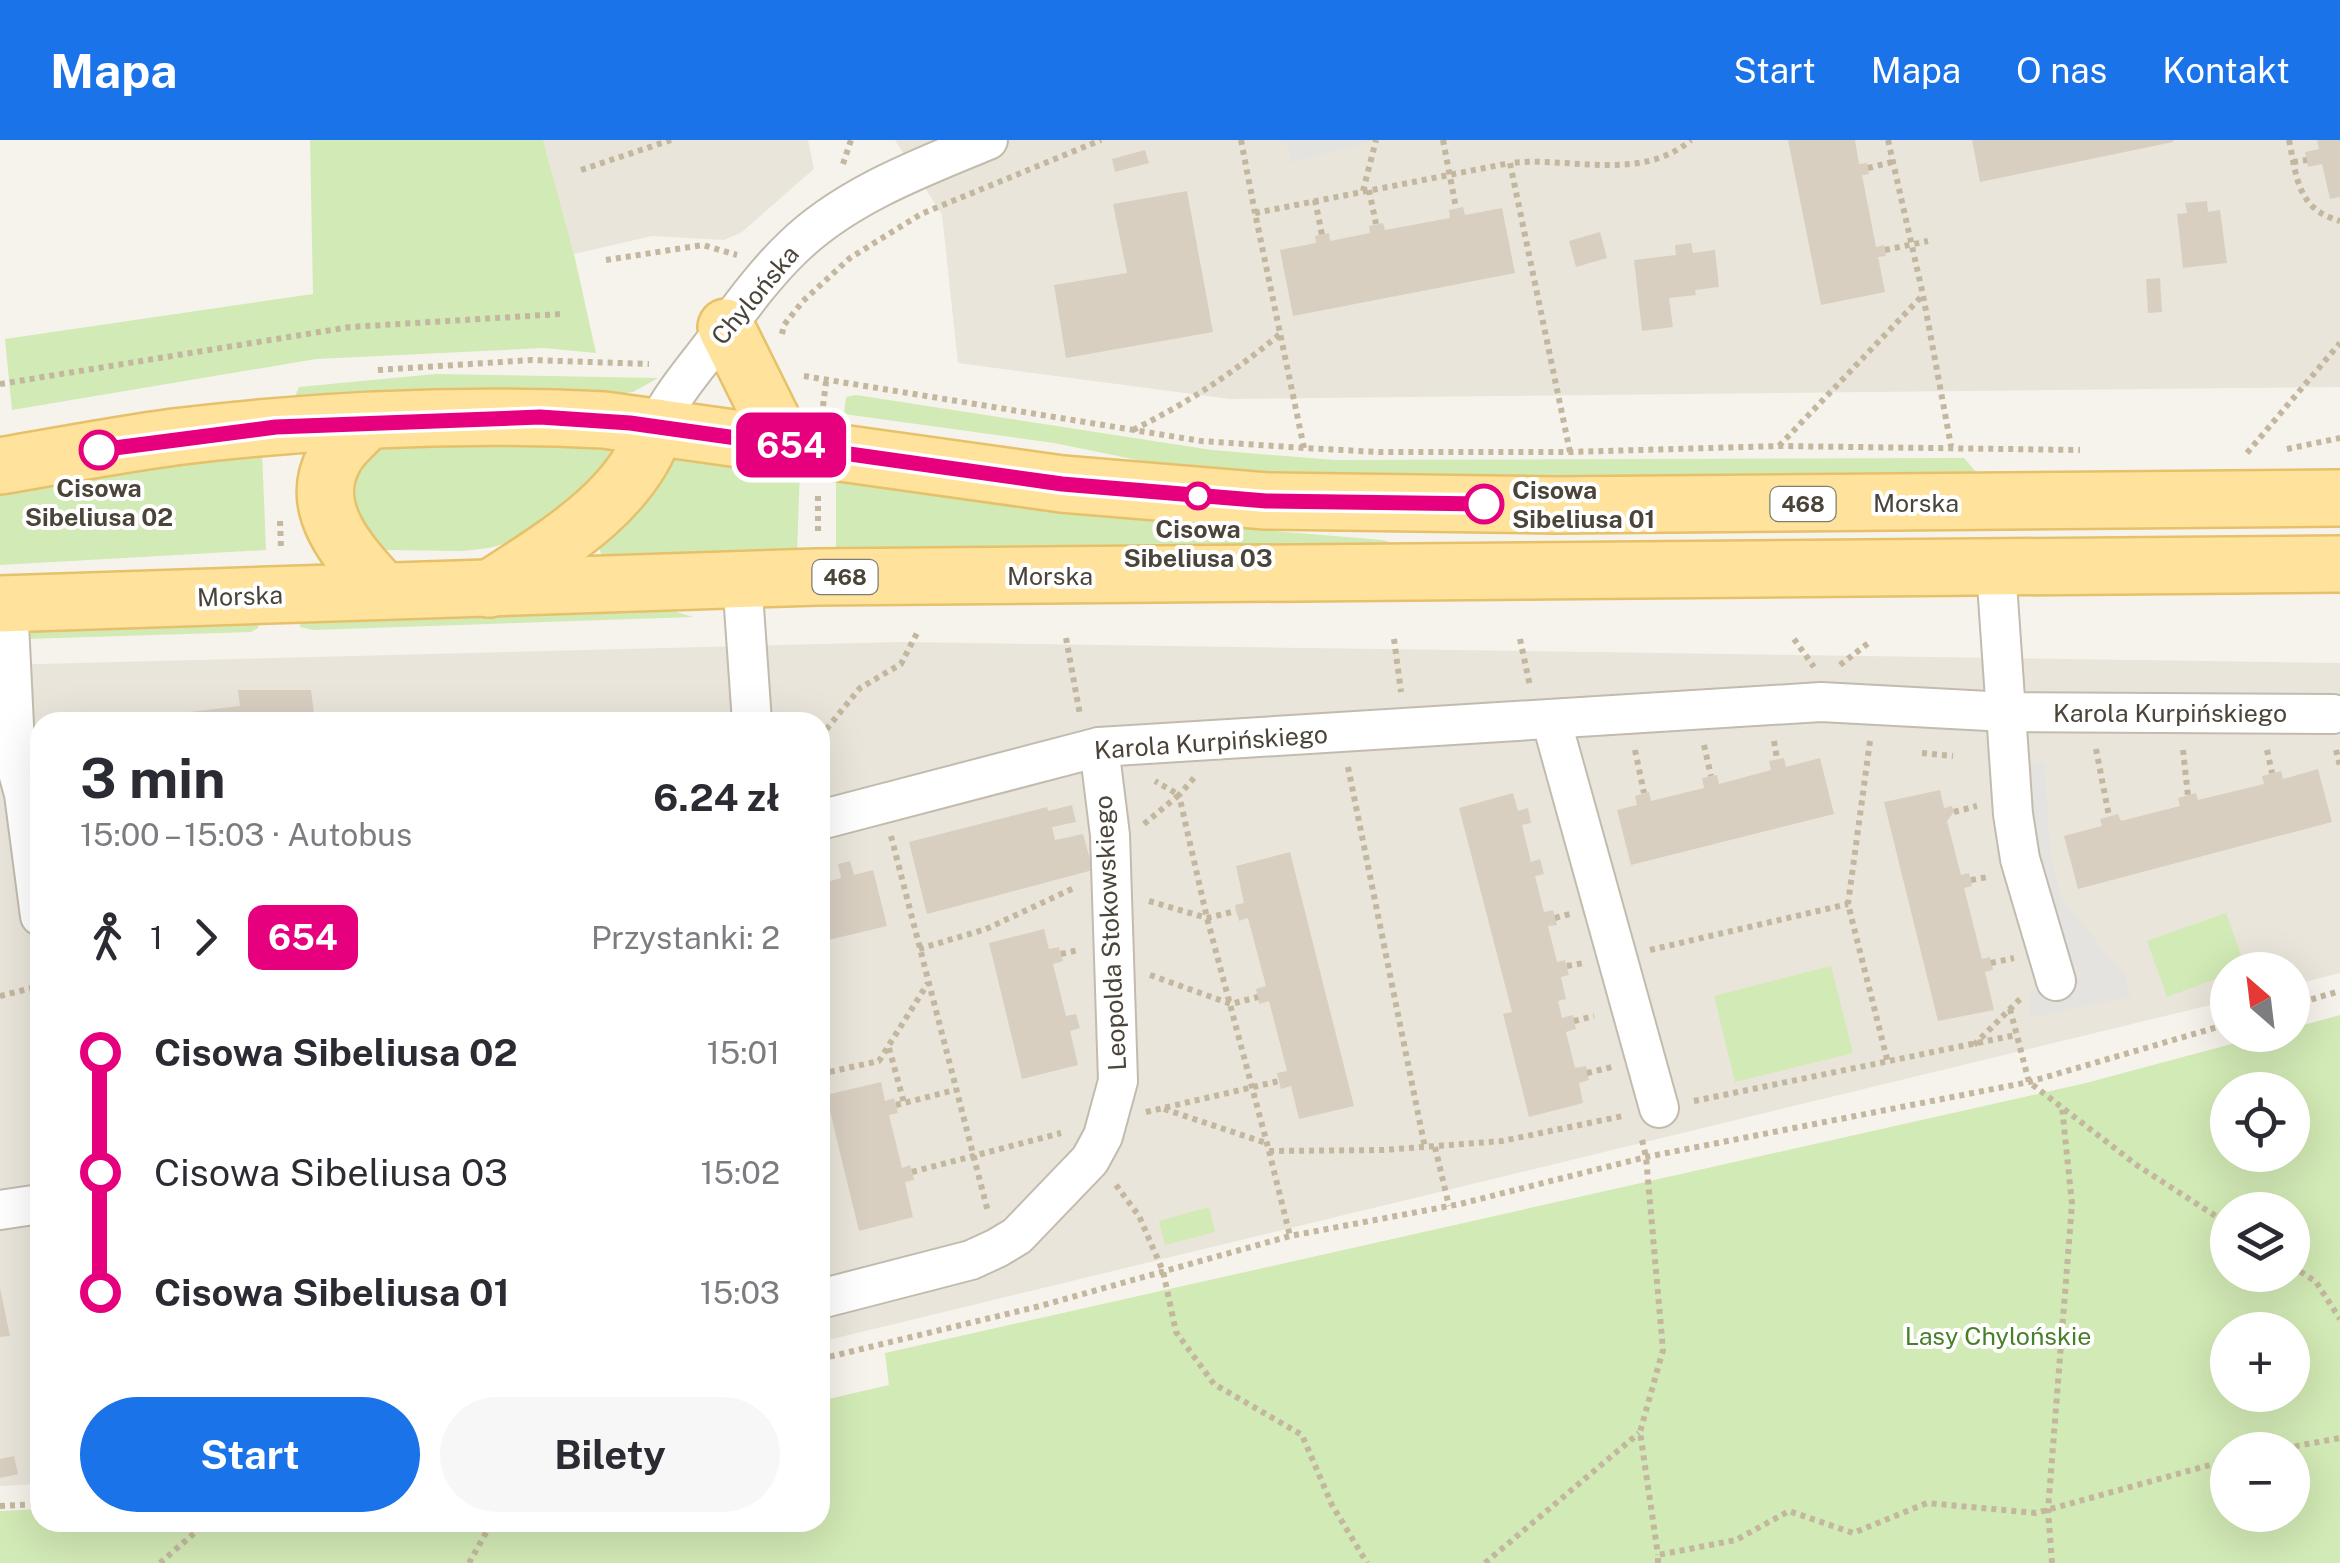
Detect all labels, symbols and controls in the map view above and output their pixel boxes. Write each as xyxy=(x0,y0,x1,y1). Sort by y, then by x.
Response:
text: Mapa xyxy=(50,42,177,99)
text: Start xyxy=(1733,50,1816,91)
text: Mapa xyxy=(1871,50,1961,91)
text: O nas xyxy=(2016,50,2107,91)
text: Kontakt xyxy=(2162,50,2290,91)
street label: Chylońska xyxy=(705,239,805,351)
line badge: 654 xyxy=(734,412,848,478)
text: 654 xyxy=(756,425,826,466)
marker: Cisowa Sibeliusa 02 xyxy=(80,431,118,469)
place label: Cisowa Sibeliusa 02 xyxy=(25,473,173,532)
place label: Cisowa Sibeliusa 01 xyxy=(1512,475,1655,534)
marker: Cisowa Sibeliusa 03 xyxy=(1185,483,1211,509)
marker: Cisowa Sibeliusa 01 xyxy=(1465,485,1503,523)
road number: 468 xyxy=(1770,487,1836,521)
street label: Morska xyxy=(1873,488,1959,518)
place label: Cisowa Sibeliusa 03 xyxy=(1123,514,1273,573)
road number: 468 xyxy=(812,560,878,594)
street label: Morska xyxy=(1007,561,1093,591)
street label: Morska xyxy=(197,580,283,612)
street label: Karola Kurpińskiego xyxy=(2053,698,2287,728)
street label: Karola Kurpińskiego xyxy=(1093,719,1329,765)
text: 3 min xyxy=(80,746,226,810)
text: 6.24 zł xyxy=(653,775,780,820)
street label: Leopolda Stokowskiego xyxy=(1088,795,1132,1071)
text: 15:00 – 15:03 · Autobus xyxy=(80,816,412,853)
icon: walk xyxy=(80,910,135,965)
icon: forward xyxy=(178,910,233,965)
text: 654 xyxy=(268,917,338,958)
text: 1 xyxy=(150,919,163,956)
text: Przystanki: 2 xyxy=(591,919,780,956)
north arrow xyxy=(2210,952,2310,1052)
map controls xyxy=(2210,952,2310,1532)
text: Cisowa Sibeliusa 02 xyxy=(154,1030,518,1075)
text: 15:01 xyxy=(707,1034,780,1071)
button: locate xyxy=(2210,1072,2310,1172)
text: Cisowa Sibeliusa 03 xyxy=(154,1150,508,1195)
text: 15:02 xyxy=(701,1154,780,1191)
button: layers xyxy=(2210,1192,2310,1292)
text: Cisowa Sibeliusa 01 xyxy=(154,1270,510,1315)
text: 15:03 xyxy=(700,1274,780,1311)
button: + xyxy=(2210,1312,2310,1412)
park label: Lasy Chylońskie xyxy=(1905,1321,2091,1351)
button: Start xyxy=(80,1397,420,1512)
button: Bilety xyxy=(440,1397,780,1512)
button: − xyxy=(2210,1432,2310,1532)

